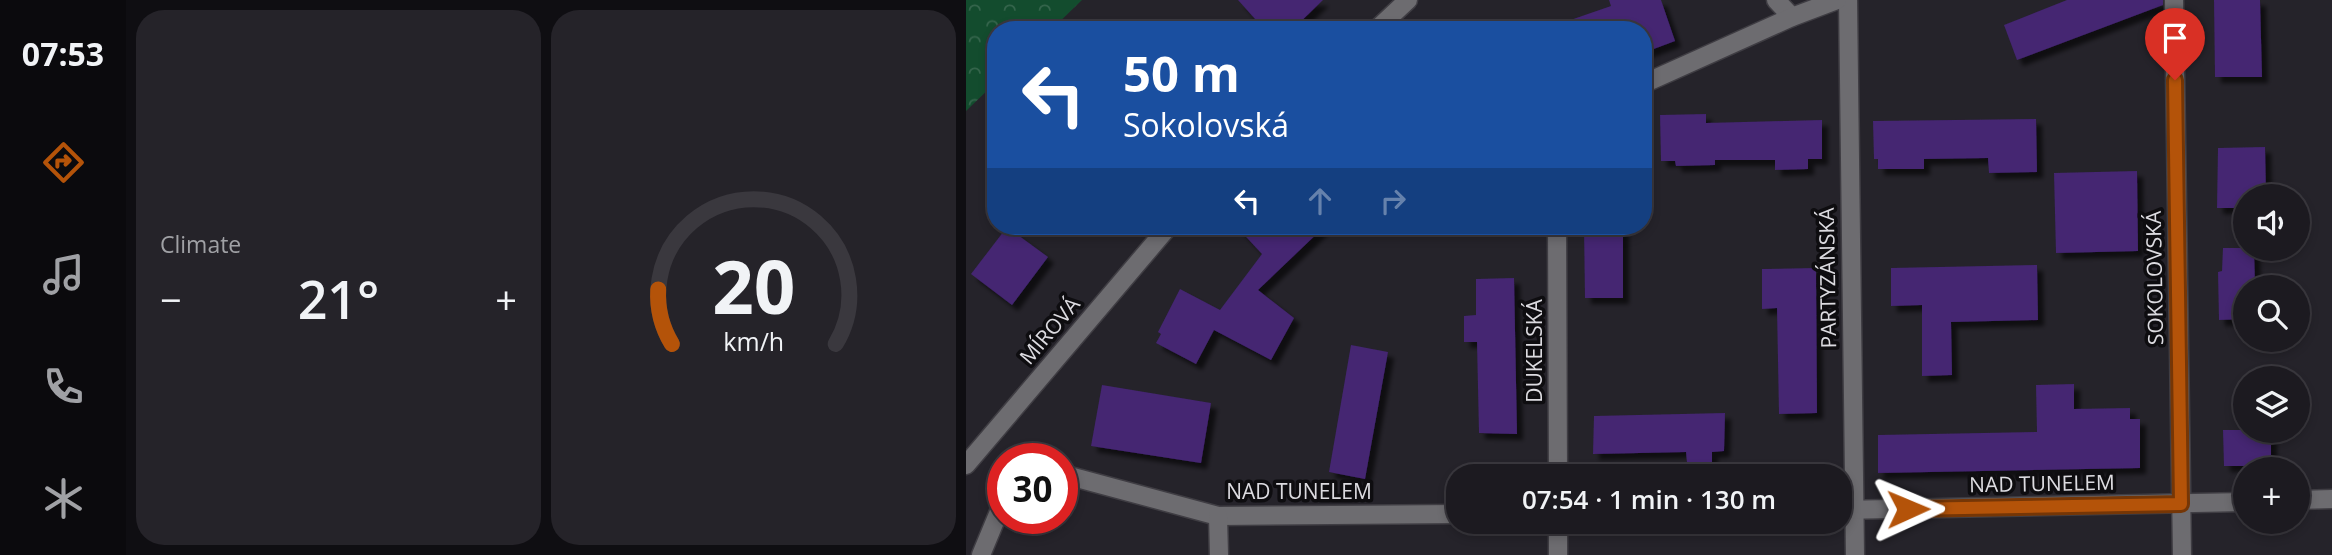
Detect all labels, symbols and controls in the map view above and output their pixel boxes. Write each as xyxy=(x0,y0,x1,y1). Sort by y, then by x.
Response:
pin xyxy=(2145,8,2205,80)
icon: arrive xyxy=(2156,19,2194,57)
text: 07:53 xyxy=(22,32,104,75)
text: 50 m xyxy=(1123,40,1240,106)
icon: left xyxy=(1008,49,1099,140)
text: Sokolovská xyxy=(1123,103,1289,146)
icon: directions xyxy=(39,138,88,187)
icon: left xyxy=(1228,182,1266,220)
icon: ahead xyxy=(1301,182,1339,220)
icon: right xyxy=(1374,182,1412,220)
map controls xyxy=(2233,184,2310,534)
button: sound xyxy=(2233,184,2310,261)
street label: PARTYZÁNSKÁ xyxy=(1812,207,1842,349)
street label: SOKOLOVSKÁ xyxy=(2139,210,2169,346)
text: Climate xyxy=(160,228,241,260)
text: 20 xyxy=(712,236,795,335)
icon: music xyxy=(39,250,88,299)
text: 21° xyxy=(298,263,379,334)
text: − xyxy=(160,273,182,325)
text: + xyxy=(495,273,517,325)
button: search xyxy=(2233,275,2310,352)
street label: MÍROVÁ xyxy=(1013,290,1086,370)
street label: DUKELSKÁ xyxy=(1520,298,1548,403)
text: km/h xyxy=(723,323,784,357)
icon: phone xyxy=(39,362,88,411)
button: layers xyxy=(2233,366,2310,443)
speed limit sign: 30 xyxy=(987,443,1078,534)
button: + xyxy=(2233,457,2310,534)
street label: NAD TUNELEM xyxy=(1969,468,2115,498)
position arrow xyxy=(1871,472,1945,546)
icon: climate xyxy=(39,474,88,523)
street label: NAD TUNELEM xyxy=(1226,477,1372,505)
text: 07:54 · 1 min · 130 m xyxy=(1522,481,1776,517)

